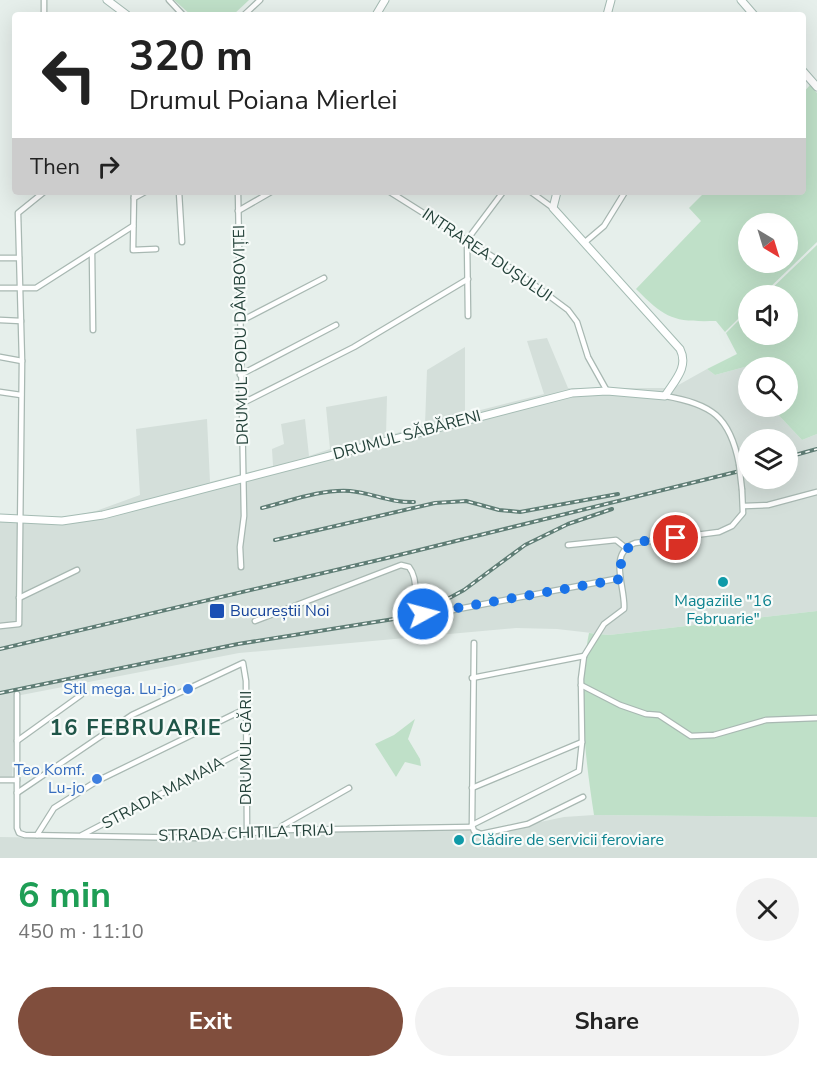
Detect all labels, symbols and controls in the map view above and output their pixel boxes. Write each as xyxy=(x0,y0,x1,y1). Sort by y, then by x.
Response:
text: 320 m xyxy=(129,28,253,85)
icon: left xyxy=(30,36,108,114)
text: Drumul Poiana Mierlei xyxy=(129,82,398,119)
icon: right xyxy=(92,150,125,183)
text: Then xyxy=(30,152,80,182)
street label: INTRAREA DUȘULUI xyxy=(418,203,556,307)
north arrow xyxy=(738,213,798,273)
map controls xyxy=(738,213,798,489)
street label: DRUMUL PODU DÂMBOVIȚEI xyxy=(228,225,254,445)
button: sound xyxy=(738,285,798,345)
button: search xyxy=(738,357,798,417)
street label: DRUMUL SĂBĂRENI xyxy=(331,405,483,465)
button: layers xyxy=(738,429,798,489)
pin xyxy=(650,512,701,563)
icon: arrive xyxy=(659,521,692,554)
marker: Magaziile "16 Februarie" xyxy=(716,575,730,589)
position arrow xyxy=(391,582,455,646)
place label: Magaziile "16 Februarie" xyxy=(674,590,772,630)
place label: Bucureștii Noi xyxy=(230,600,330,622)
marker: Bucureștii Noi xyxy=(208,602,226,620)
place label: Stil mega. Lu-jo xyxy=(63,678,176,700)
marker: Stil mega. Lu-jo xyxy=(181,682,195,696)
street label: DRUMUL GĂRII xyxy=(235,691,257,805)
district label: 16 FEBRUARIE xyxy=(50,713,222,743)
street label: STRADA MAMAIA xyxy=(98,751,228,834)
place label: Teo Komf. Lu-jo xyxy=(14,759,85,799)
marker: Teo Komf. Lu-jo xyxy=(90,772,104,786)
street label: STRADA CHITILA TRIAJ xyxy=(158,819,334,847)
place label: Clădire de servicii feroviare xyxy=(471,829,664,851)
marker: Clădire de servicii feroviare xyxy=(452,833,466,847)
text: 6 min xyxy=(18,871,111,920)
button: close xyxy=(736,878,799,941)
text: 450 m · 11:10 xyxy=(18,918,144,945)
button: Exit xyxy=(18,987,403,1056)
button: Share xyxy=(415,987,799,1056)

